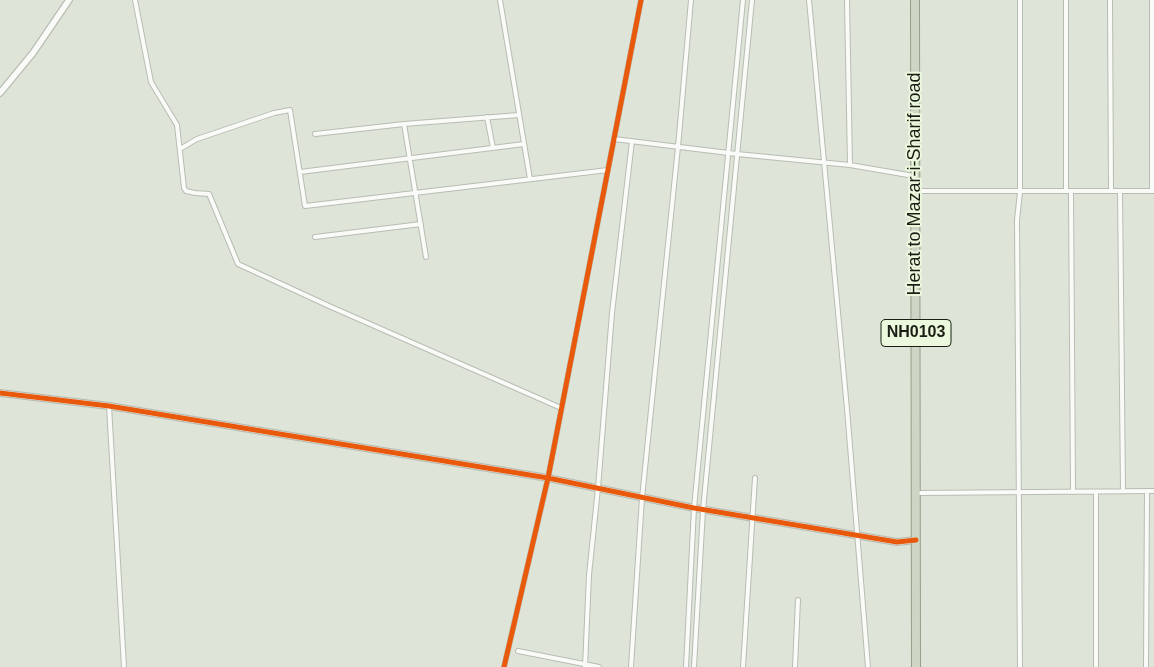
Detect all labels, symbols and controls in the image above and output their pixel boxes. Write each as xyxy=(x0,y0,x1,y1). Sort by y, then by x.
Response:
street label: Herat to Mazar-i-Sharif road xyxy=(904,72,926,296)
road number: NH0103 xyxy=(881,319,951,346)

